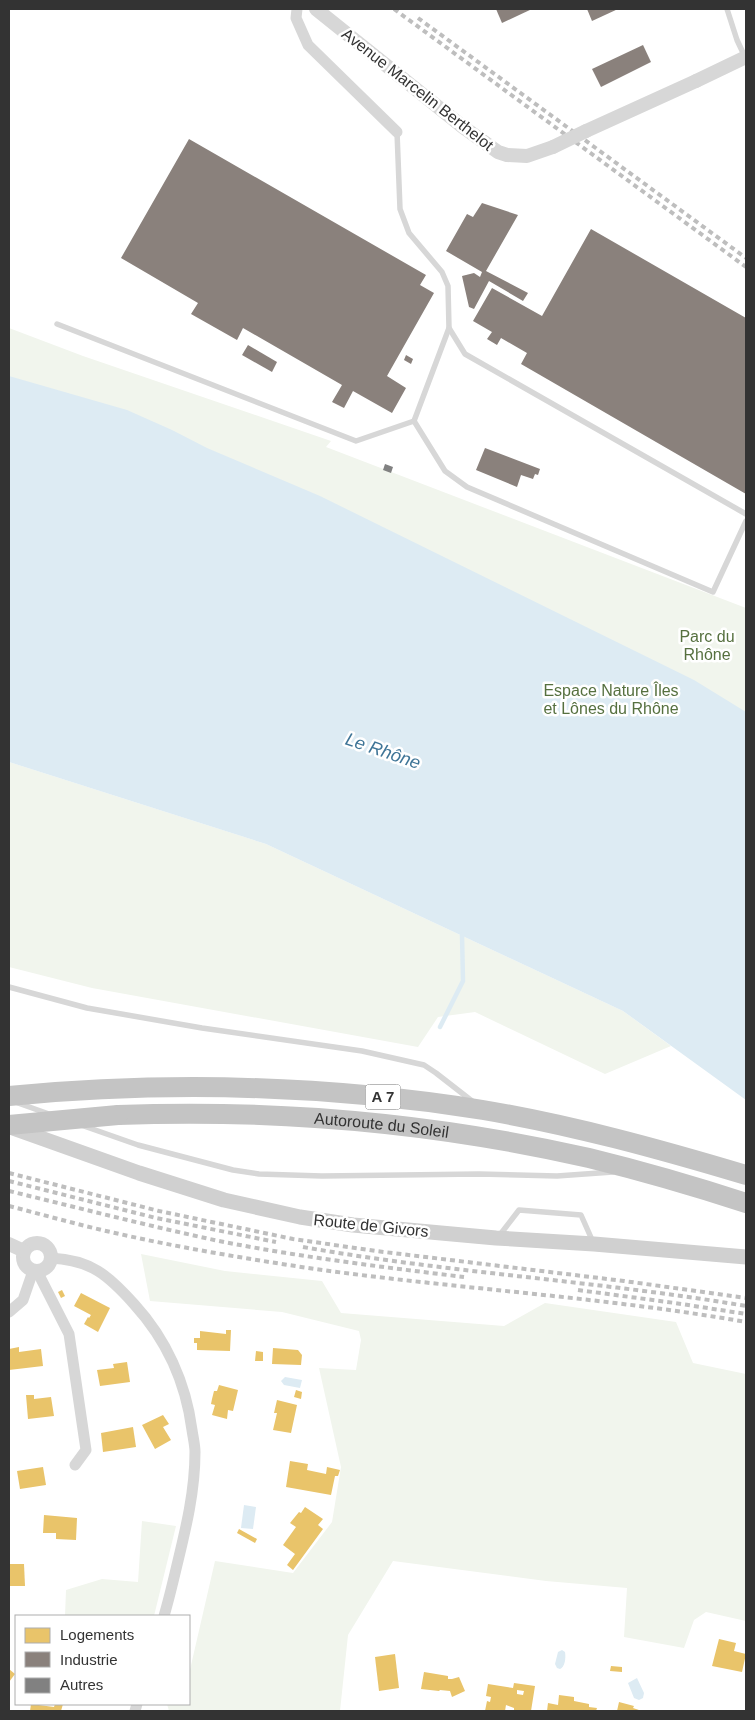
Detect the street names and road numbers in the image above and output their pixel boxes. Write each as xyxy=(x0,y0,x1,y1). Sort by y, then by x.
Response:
street label: Avenue Marcelin Berthelot xyxy=(339,25,497,154)
road number: A 7 xyxy=(366,1084,400,1110)
street label: Autoroute du Soleil xyxy=(314,1110,450,1141)
street label: Route de Givors xyxy=(313,1211,429,1240)

